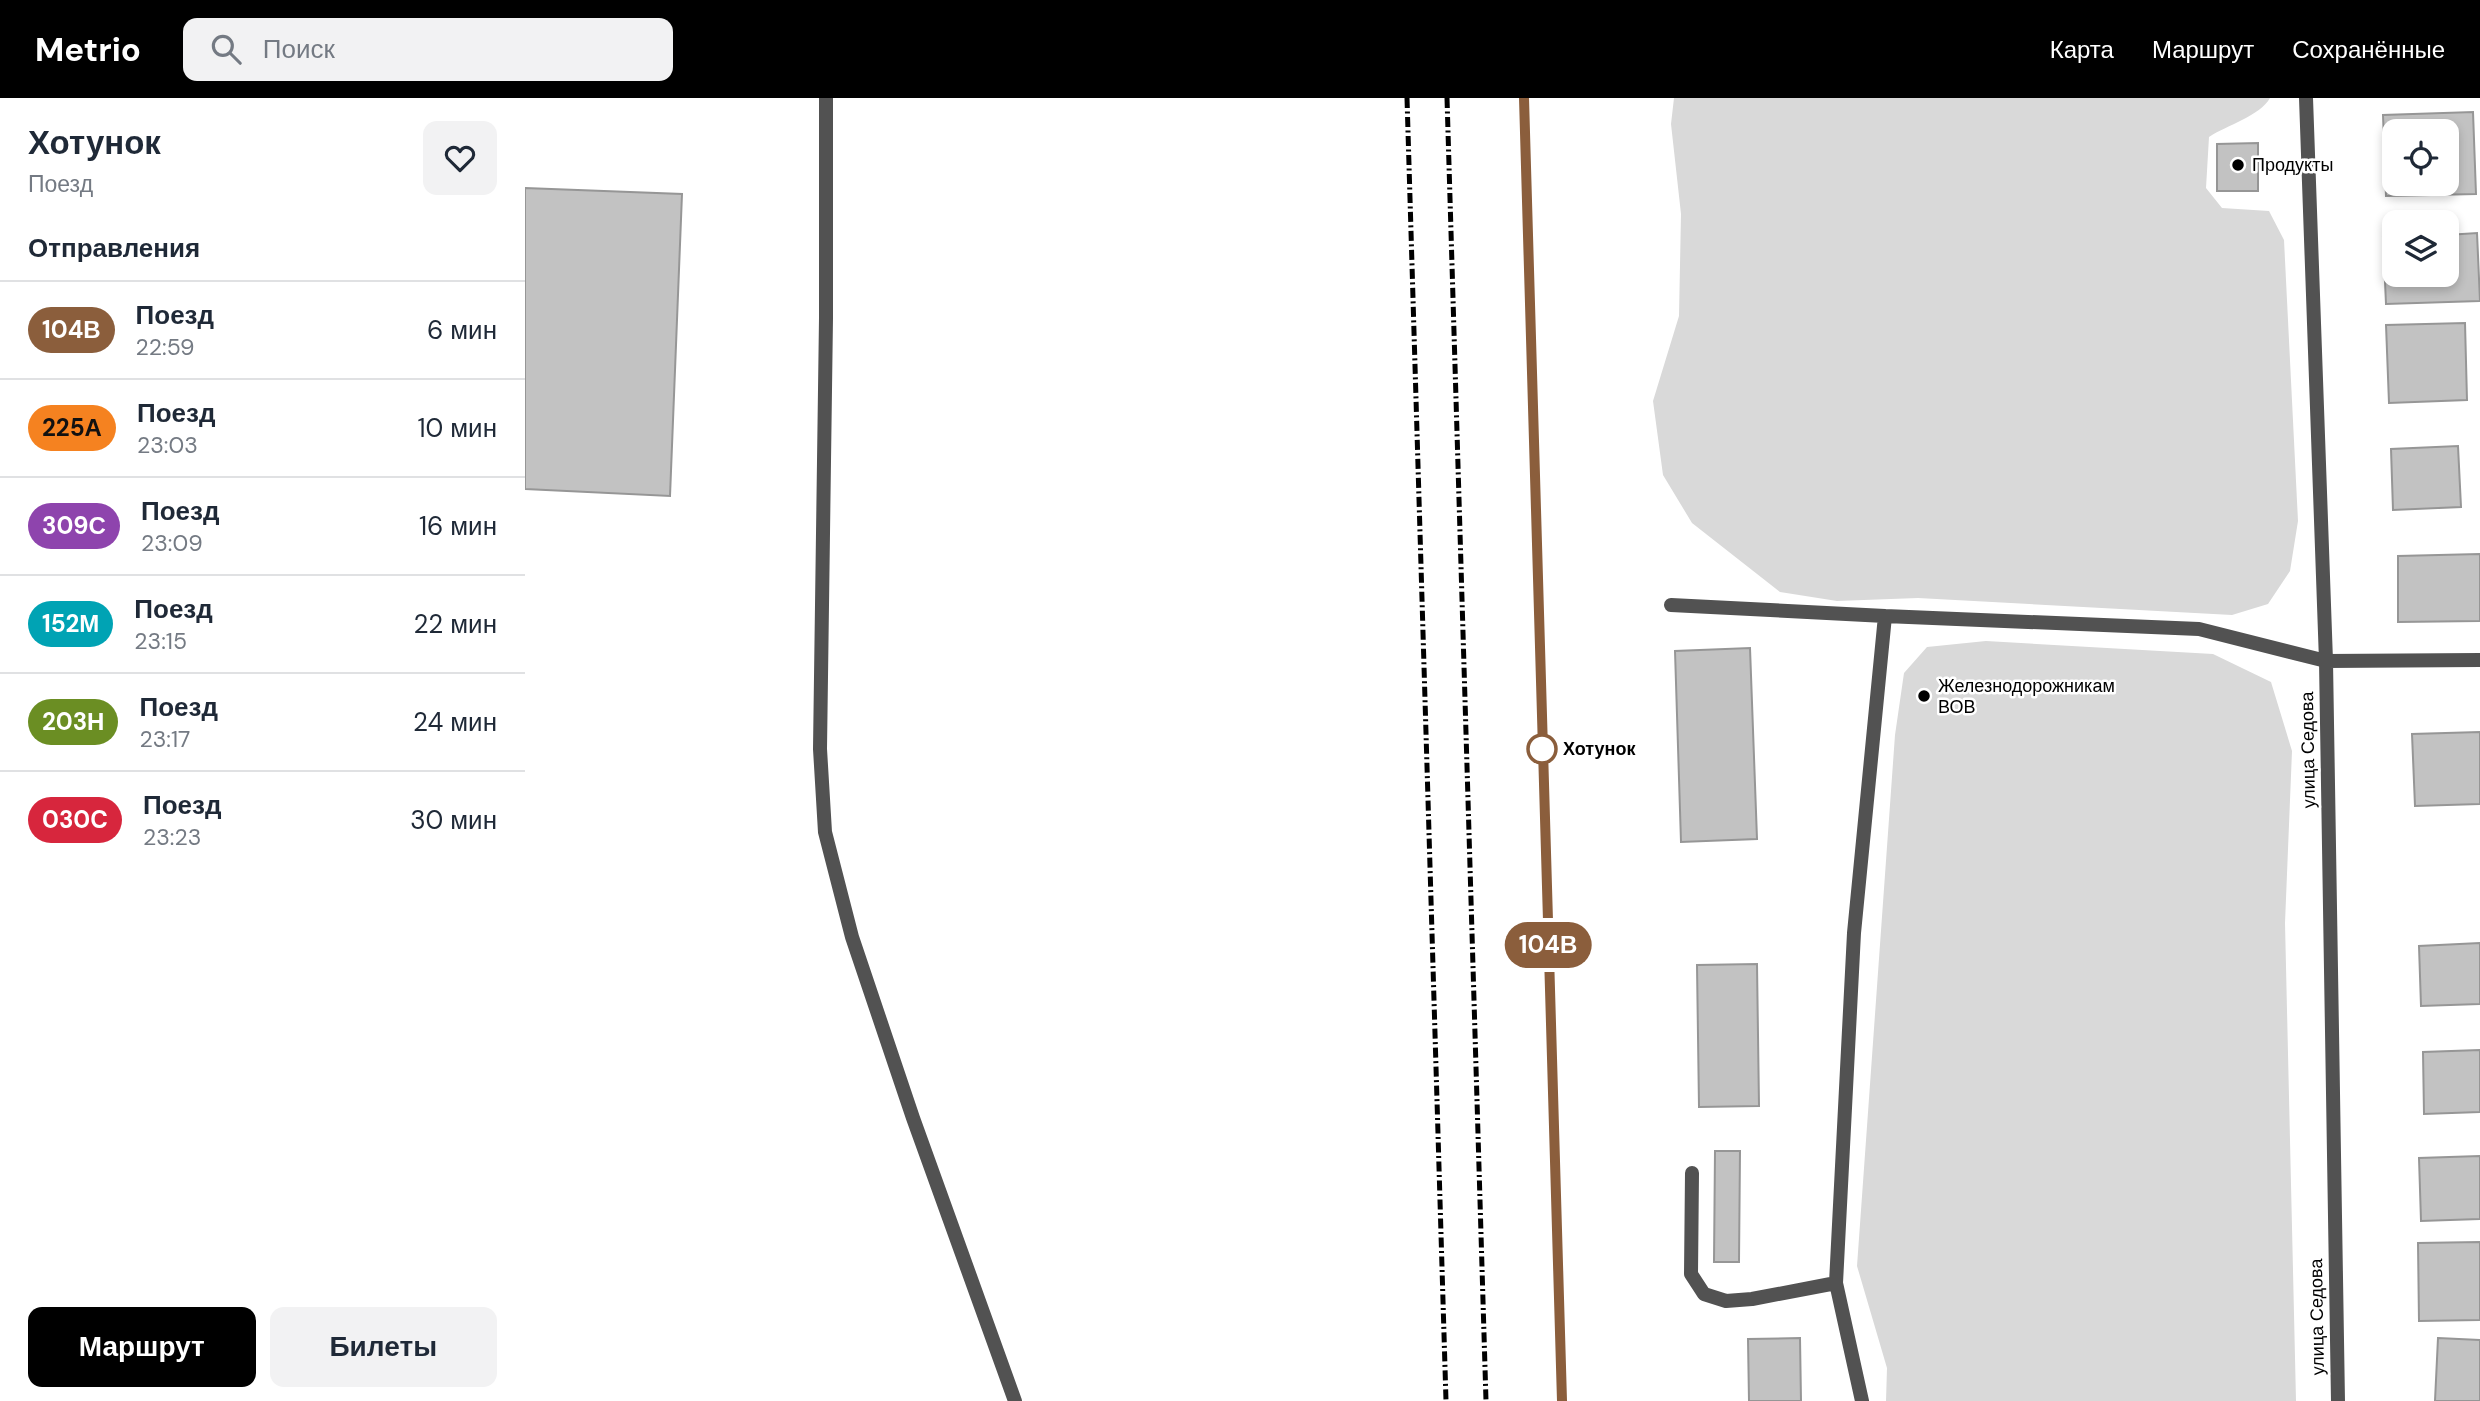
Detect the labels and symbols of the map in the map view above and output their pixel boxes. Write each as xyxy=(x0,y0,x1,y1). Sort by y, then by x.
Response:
place label: Продукты xyxy=(2252,153,2333,177)
marker: Продукты xyxy=(2230,157,2246,173)
place label: Железнодорожникам ВОВ xyxy=(1938,674,2115,719)
marker: Железнодорожникам ВОВ xyxy=(1916,688,1932,704)
street label: улица Седова xyxy=(2295,690,2321,809)
marker: Хотунок xyxy=(1527,734,1557,764)
place label: Хотунок xyxy=(1563,737,1636,761)
line badge: 104В xyxy=(1499,922,1597,968)
street label: улица Седова xyxy=(2304,1257,2330,1376)

